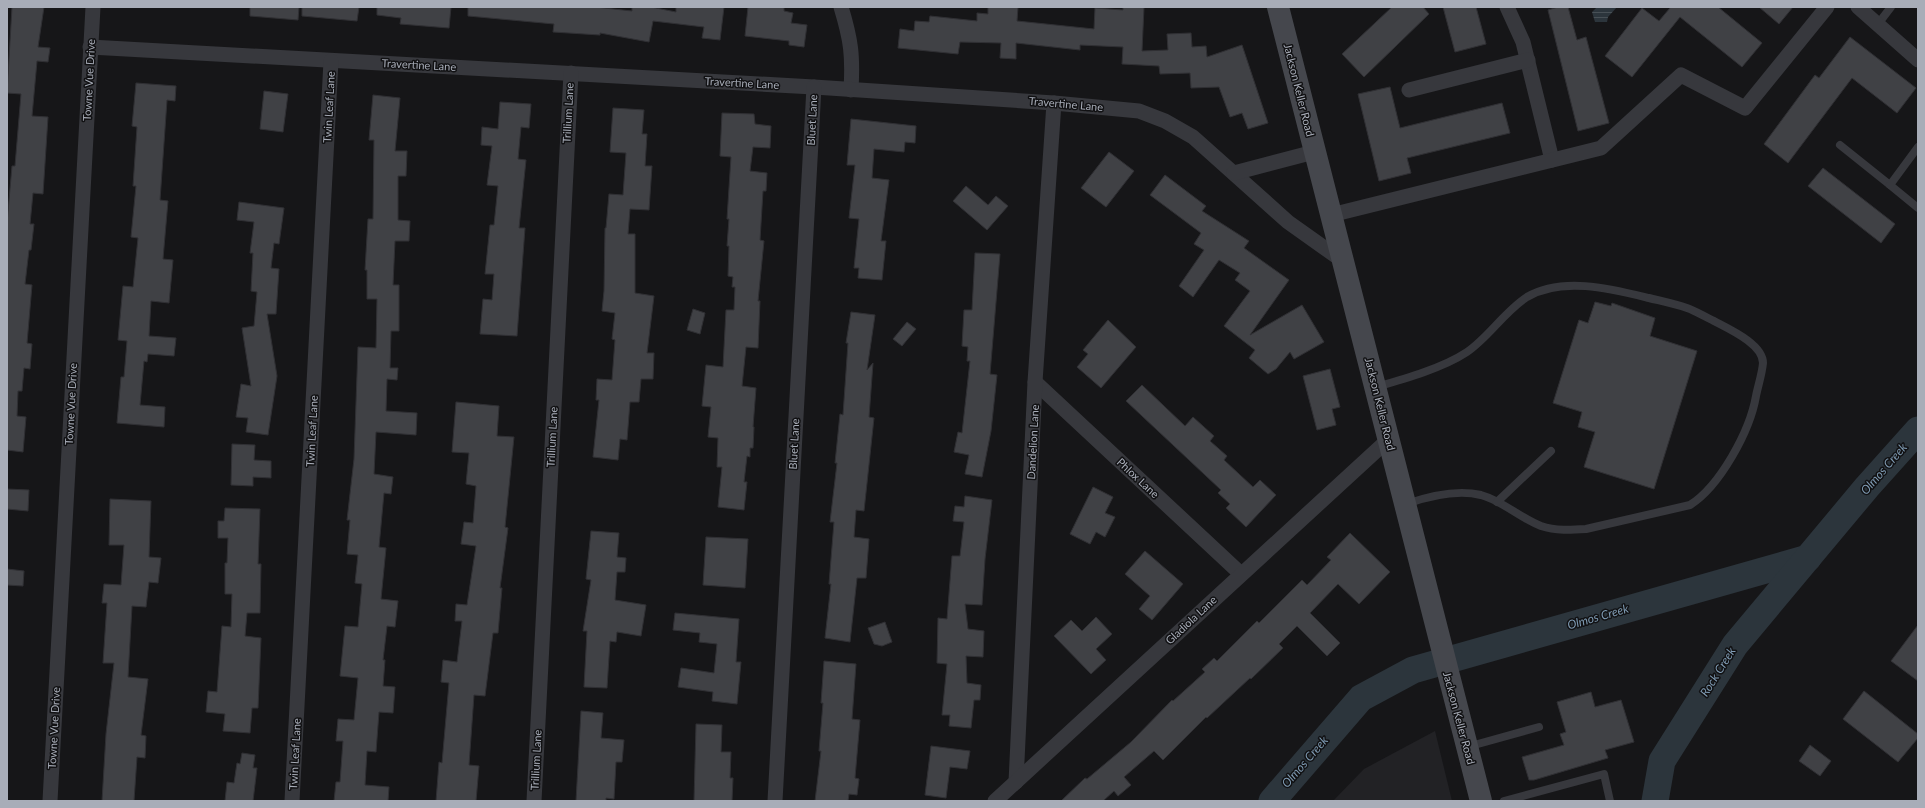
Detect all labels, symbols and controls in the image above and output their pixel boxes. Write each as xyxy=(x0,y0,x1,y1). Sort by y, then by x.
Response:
street label: Towne Vue Drive xyxy=(80,38,97,121)
street label: Jackson Keller Road xyxy=(1282,42,1317,138)
street label: Travertine Lane xyxy=(381,56,457,73)
street label: Twin Leaf Lane xyxy=(320,71,337,143)
street label: Travertine Lane xyxy=(704,74,780,91)
street label: Trillium Lane xyxy=(559,82,576,144)
street label: Bluet Lane xyxy=(804,94,819,146)
street label: Travertine Lane xyxy=(1028,94,1104,113)
street label: Jackson Keller Road xyxy=(1363,356,1398,452)
street label: Towne Vue Drive xyxy=(62,362,79,445)
street label: Twin Leaf Lane xyxy=(303,395,320,467)
street label: Dandelion Lane xyxy=(1024,404,1041,480)
street label: Trillium Lane xyxy=(543,406,560,468)
street label: Bluet Lane xyxy=(786,418,801,470)
water label: Olmos Creek xyxy=(1857,440,1910,497)
street label: Phlox Lane xyxy=(1115,455,1162,500)
street label: Gladiola Lane xyxy=(1162,593,1219,647)
water label: Olmos Creek xyxy=(1565,601,1631,632)
water label: Rock Creek xyxy=(1697,644,1739,699)
street label: Jackson Keller Road xyxy=(1441,670,1478,766)
street label: Towne Vue Drive xyxy=(45,686,62,769)
street label: Twin Leaf Lane xyxy=(286,718,303,790)
street label: Trillium Lane xyxy=(527,729,544,791)
water label: Olmos Creek xyxy=(1278,733,1331,790)

